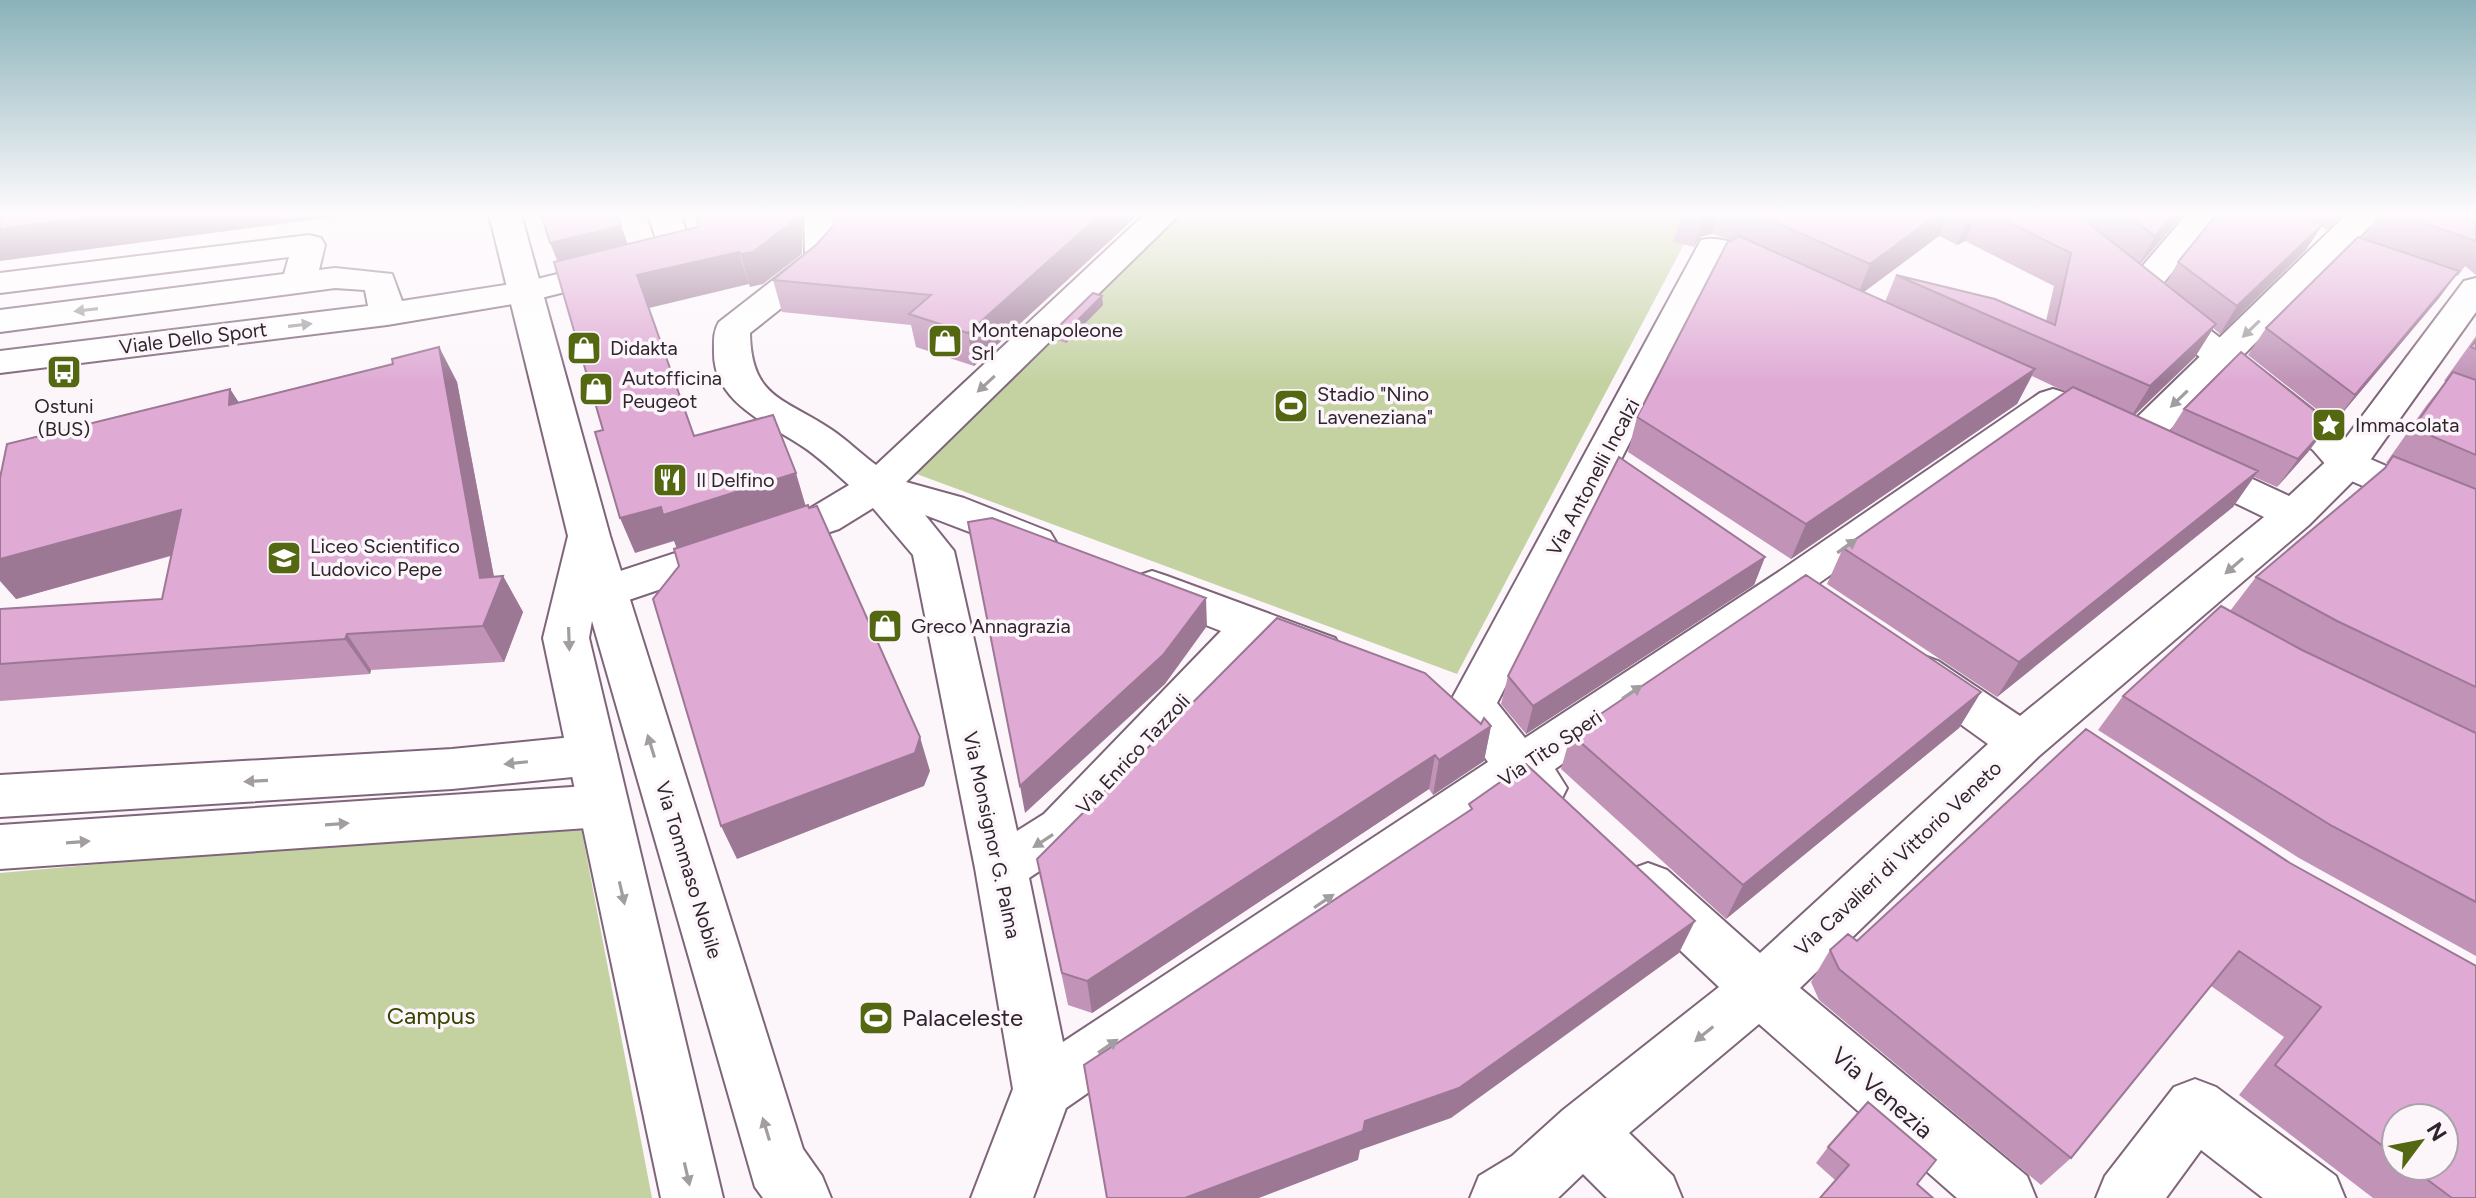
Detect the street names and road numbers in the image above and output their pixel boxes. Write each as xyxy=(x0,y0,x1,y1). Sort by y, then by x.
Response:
street label: Viale Dello Sport xyxy=(118,317,268,359)
street label: Via Antonelli Incalzi xyxy=(1541,394,1645,560)
street label: Via Enrico Tazzoli xyxy=(1071,689,1195,819)
street label: Via Tito Speri xyxy=(1494,705,1606,791)
street label: Via Monsignor G. Palma xyxy=(958,729,1026,941)
street label: Via Cavalieri di Vittorio Veneto xyxy=(1789,756,2007,960)
street label: Via Tommaso Nobile xyxy=(651,779,727,962)
street label: Via Venezia xyxy=(1826,1041,1939,1145)

